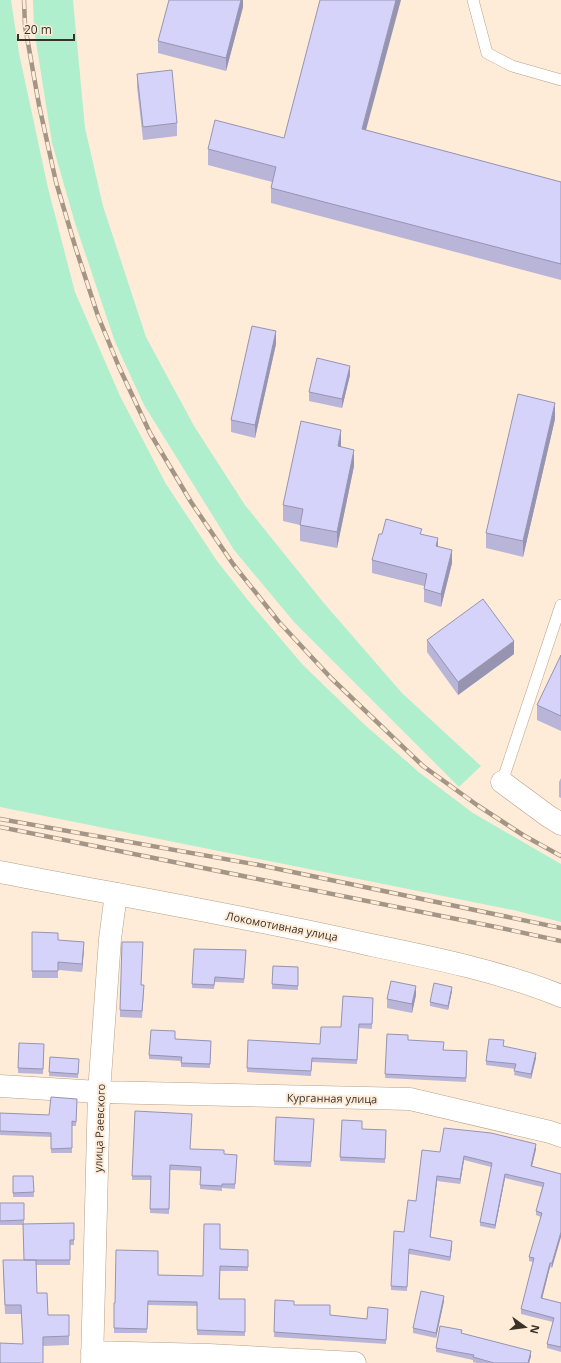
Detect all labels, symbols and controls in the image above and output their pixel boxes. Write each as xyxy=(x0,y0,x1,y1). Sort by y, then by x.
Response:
scale bar xyxy=(18,16,74,42)
text: 20 m xyxy=(24,21,52,38)
street label: Локомотивная улица xyxy=(225,908,339,944)
street label: улица Раевского xyxy=(90,1083,108,1173)
street label: Курганная улица xyxy=(287,1090,377,1106)
north arrow xyxy=(505,1307,545,1347)
text: N xyxy=(527,1323,544,1336)

